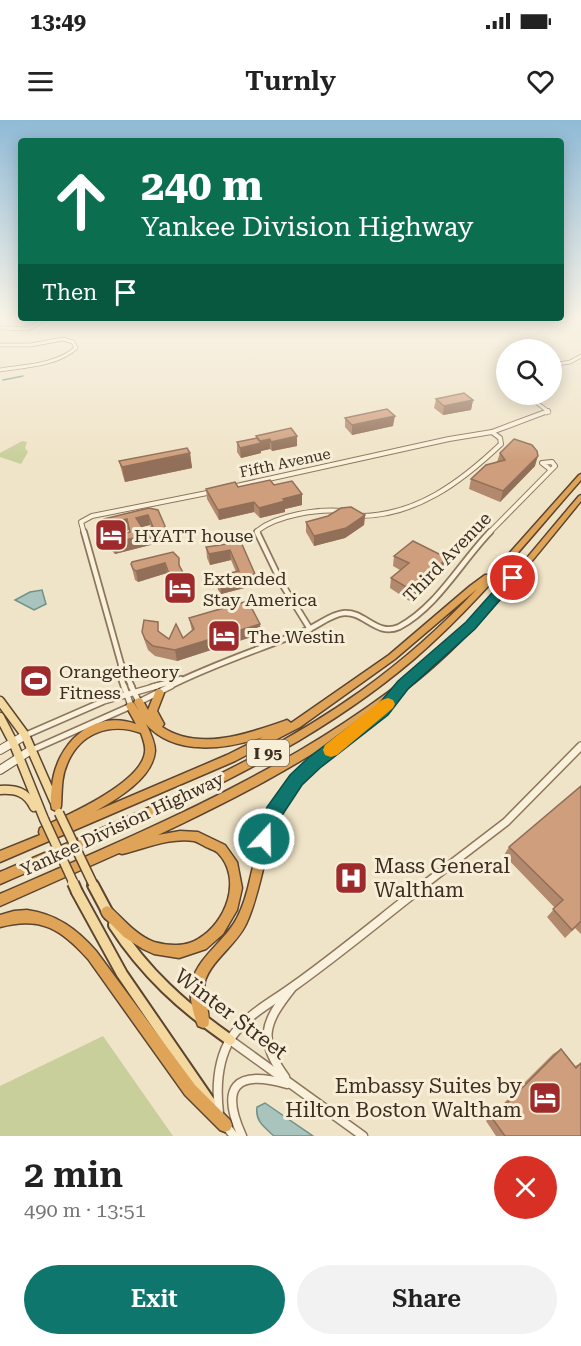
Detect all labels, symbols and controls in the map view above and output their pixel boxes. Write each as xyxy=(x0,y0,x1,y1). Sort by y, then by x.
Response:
text: 13:49 xyxy=(30,9,86,34)
icon: menu xyxy=(24,65,57,98)
text: Turnly xyxy=(245,65,336,97)
icon: heart xyxy=(524,65,557,98)
text: 240 m xyxy=(141,161,263,210)
icon: ahead xyxy=(42,162,120,240)
text: Yankee Division Highway xyxy=(141,211,474,243)
icon: arrive xyxy=(109,276,142,309)
text: Then xyxy=(42,280,97,305)
map controls xyxy=(496,339,562,405)
button: search xyxy=(496,339,562,405)
street label: Fifth Avenue xyxy=(238,445,332,481)
street label: Third Avenue xyxy=(399,507,495,606)
hotel icon: HYATT house xyxy=(93,517,129,553)
place label: HYATT house xyxy=(134,525,253,546)
pin xyxy=(487,552,538,603)
icon: arrive xyxy=(496,561,529,594)
place label: Extended Stay America xyxy=(203,568,317,610)
hotel icon: Extended Stay America xyxy=(162,570,198,606)
hotel icon: The Westin xyxy=(206,618,242,654)
place label: The Westin xyxy=(247,626,346,647)
place label: Orangetheory Fitness xyxy=(59,661,180,703)
sports icon: Orangetheory Fitness xyxy=(18,663,54,699)
road number: I 95 xyxy=(247,740,289,766)
street label: Yankee Division Highway xyxy=(17,767,227,880)
position arrow xyxy=(232,807,296,871)
place label: Mass General Waltham xyxy=(374,854,511,902)
hospital icon: Mass General Waltham xyxy=(333,860,369,896)
street label: Winter Street xyxy=(170,964,292,1064)
place label: Embassy Suites by Hilton Boston Waltham xyxy=(285,1074,523,1122)
hotel icon: Embassy Suites by Hilton Boston Waltham xyxy=(527,1080,563,1116)
text: 2 min xyxy=(24,1154,123,1196)
button: close xyxy=(494,1156,557,1219)
text: 490 m · 13:51 xyxy=(24,1198,146,1222)
button: Exit xyxy=(24,1265,285,1334)
button: Share xyxy=(297,1265,557,1334)

